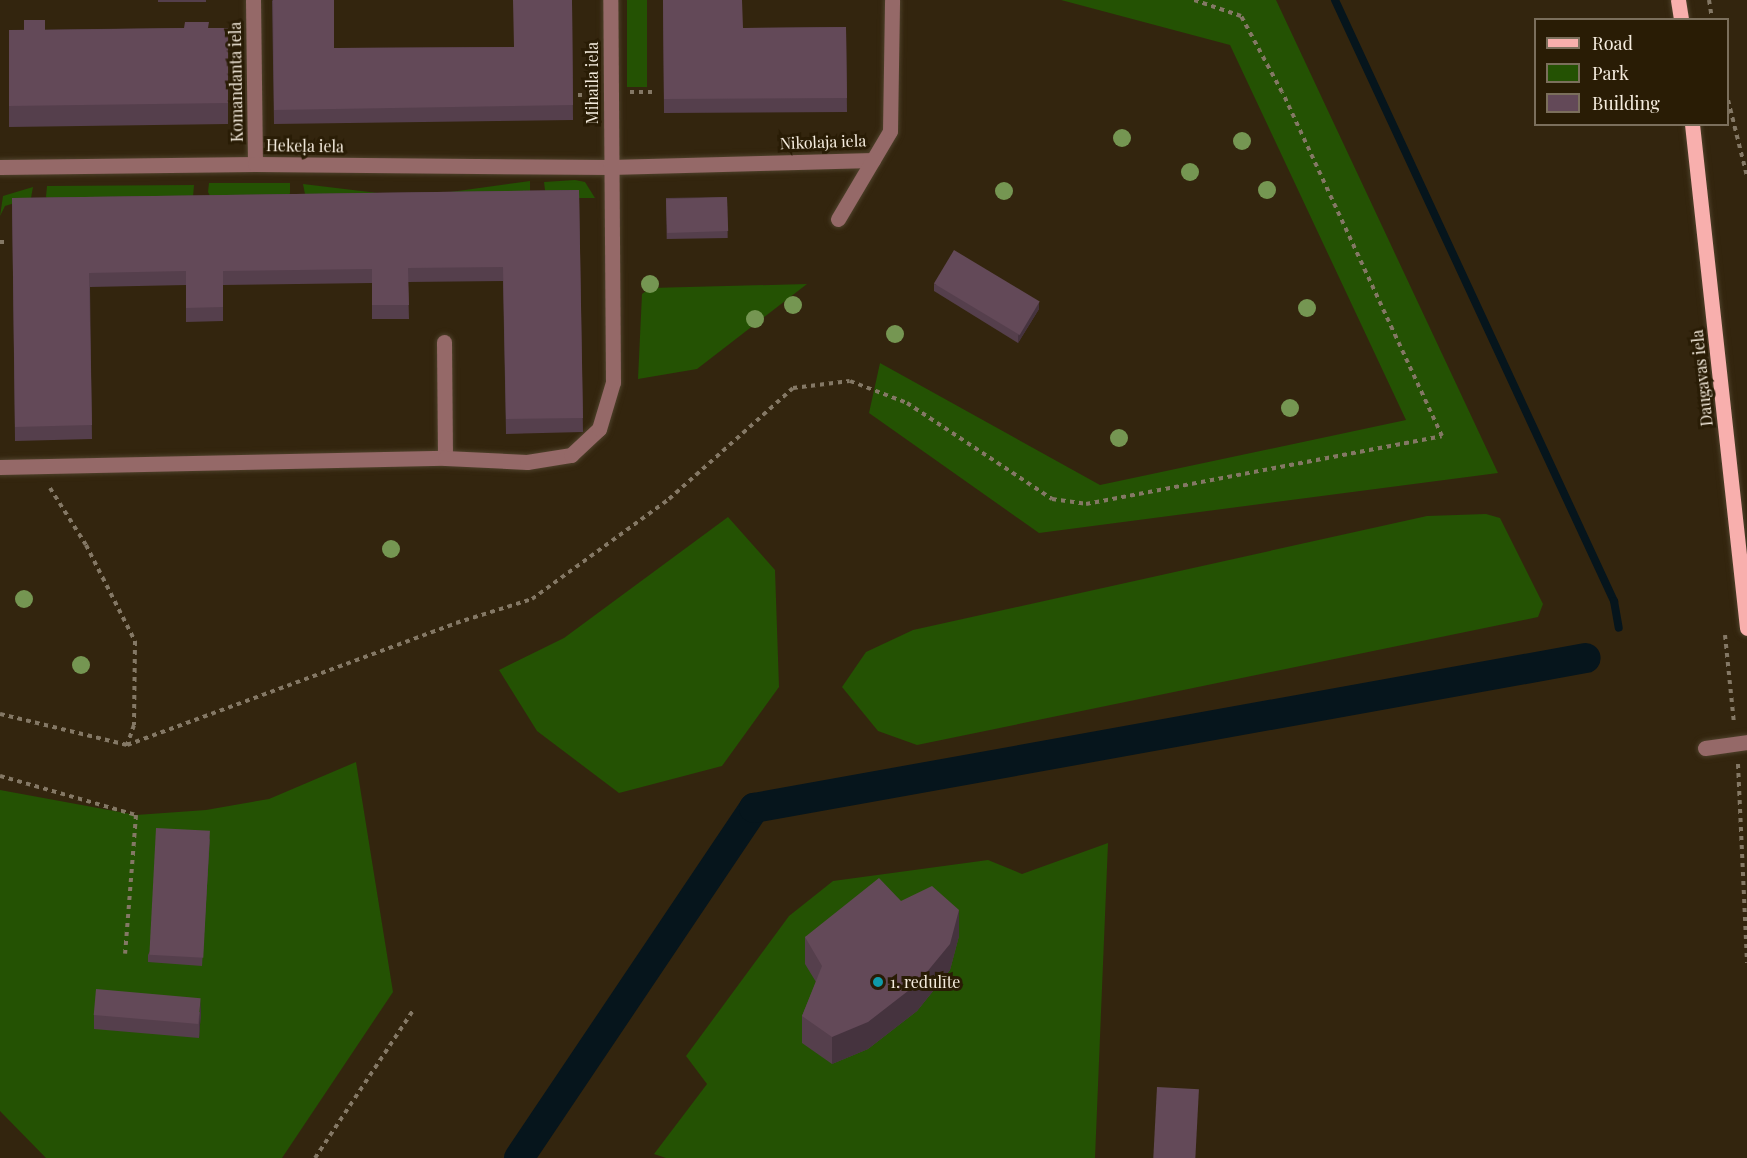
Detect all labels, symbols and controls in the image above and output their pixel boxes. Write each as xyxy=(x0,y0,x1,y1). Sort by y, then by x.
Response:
legend xyxy=(1534,18,1729,126)
street label: Komandanta iela xyxy=(225,21,247,143)
text: Road xyxy=(1592,31,1633,55)
street label: Mihaila iela xyxy=(582,42,602,124)
text: Park xyxy=(1592,61,1629,85)
text: Building xyxy=(1592,91,1660,115)
street label: Nikolaja iela xyxy=(779,131,867,153)
street label: Hekeļa iela xyxy=(266,136,344,156)
street label: Daugavas iela xyxy=(1687,329,1717,427)
place label: 1. redulīte xyxy=(890,972,960,992)
marker: 1. redulīte xyxy=(871,975,885,989)

